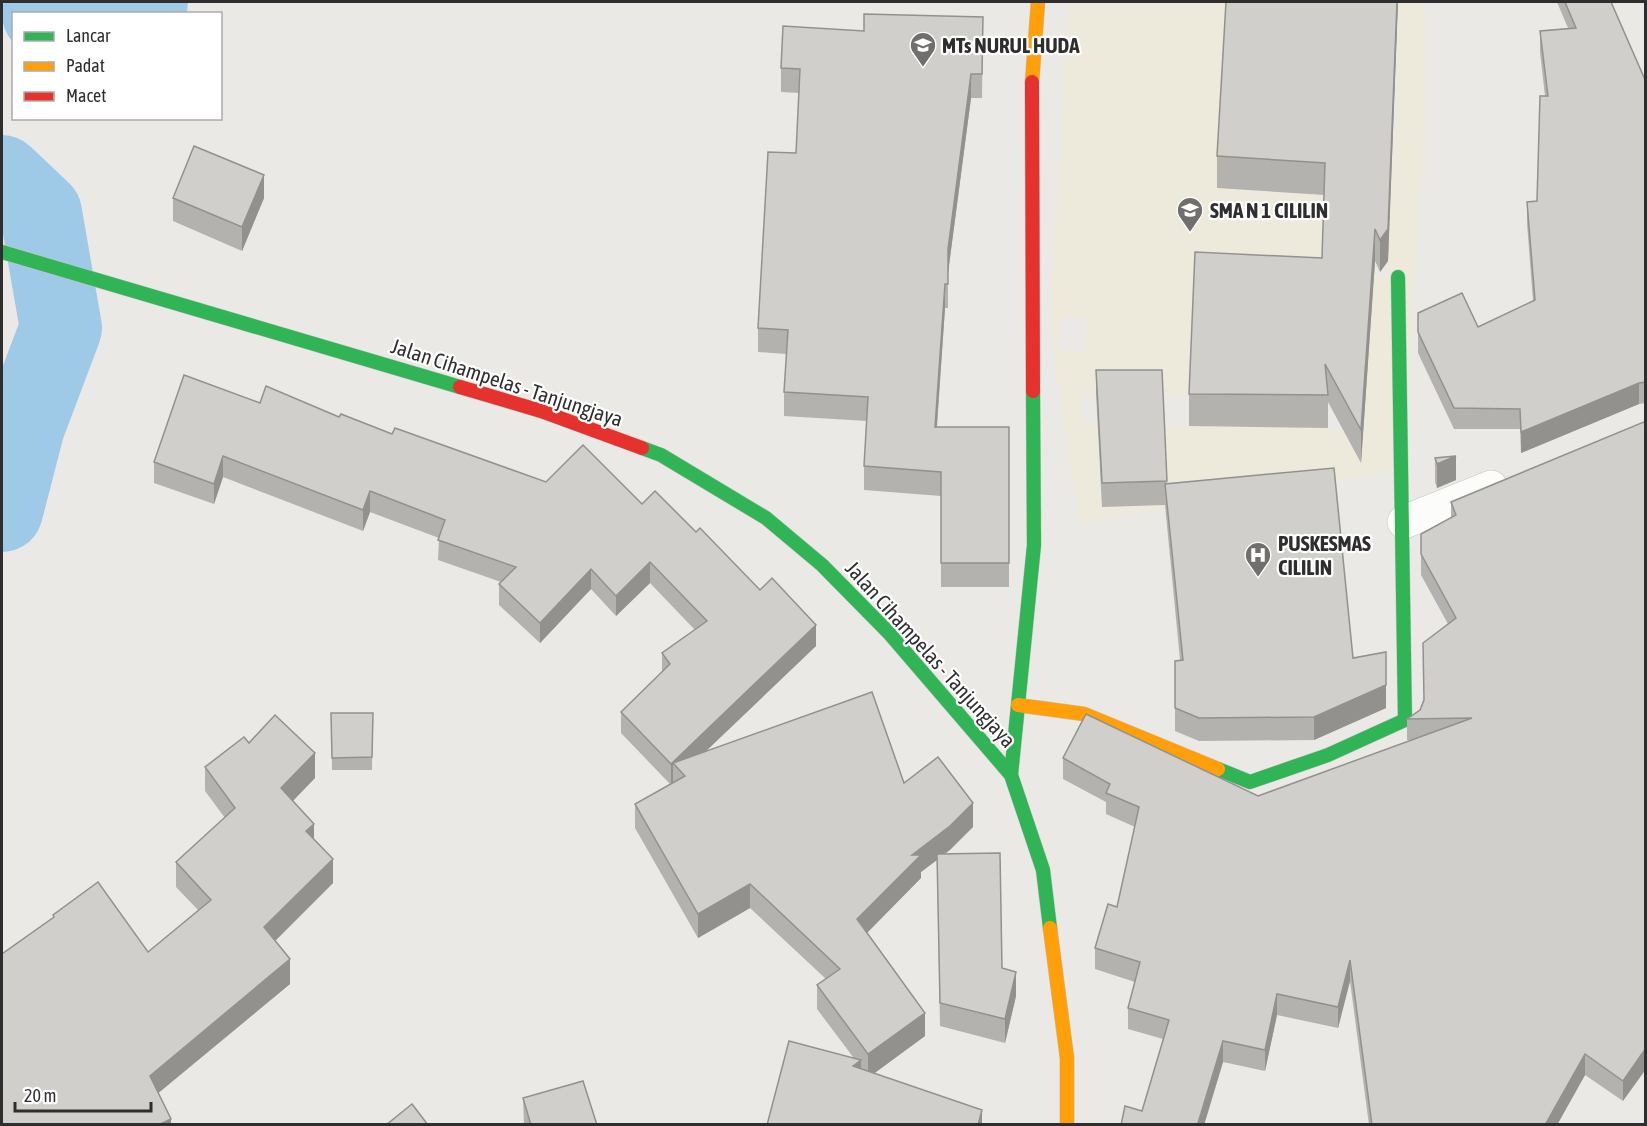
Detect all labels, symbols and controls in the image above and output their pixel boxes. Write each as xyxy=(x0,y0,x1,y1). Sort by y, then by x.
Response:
legend xyxy=(12,12,222,120)
text: Lancar xyxy=(66,25,111,46)
school or university icon: MTs NURUL HUDA xyxy=(908,30,938,68)
place label: MTs NURUL HUDA xyxy=(942,33,1080,57)
text: Padat xyxy=(66,55,105,76)
text: Macet xyxy=(66,85,106,106)
school or university icon: SMA N 1 CILILIN xyxy=(1175,195,1205,233)
place label: SMA N 1 CILILIN xyxy=(1210,198,1328,222)
street label: Jalan Cihampelas - Tanjungjaya xyxy=(388,333,626,431)
place label: PUSKESMAS CILILIN xyxy=(1278,531,1371,579)
hospital icon: PUSKESMAS CILILIN xyxy=(1243,540,1273,578)
street label: Jalan Cihampelas - Tanjungjaya xyxy=(841,556,1021,752)
scale bar xyxy=(15,1075,152,1113)
text: 20 m xyxy=(24,1085,56,1106)

